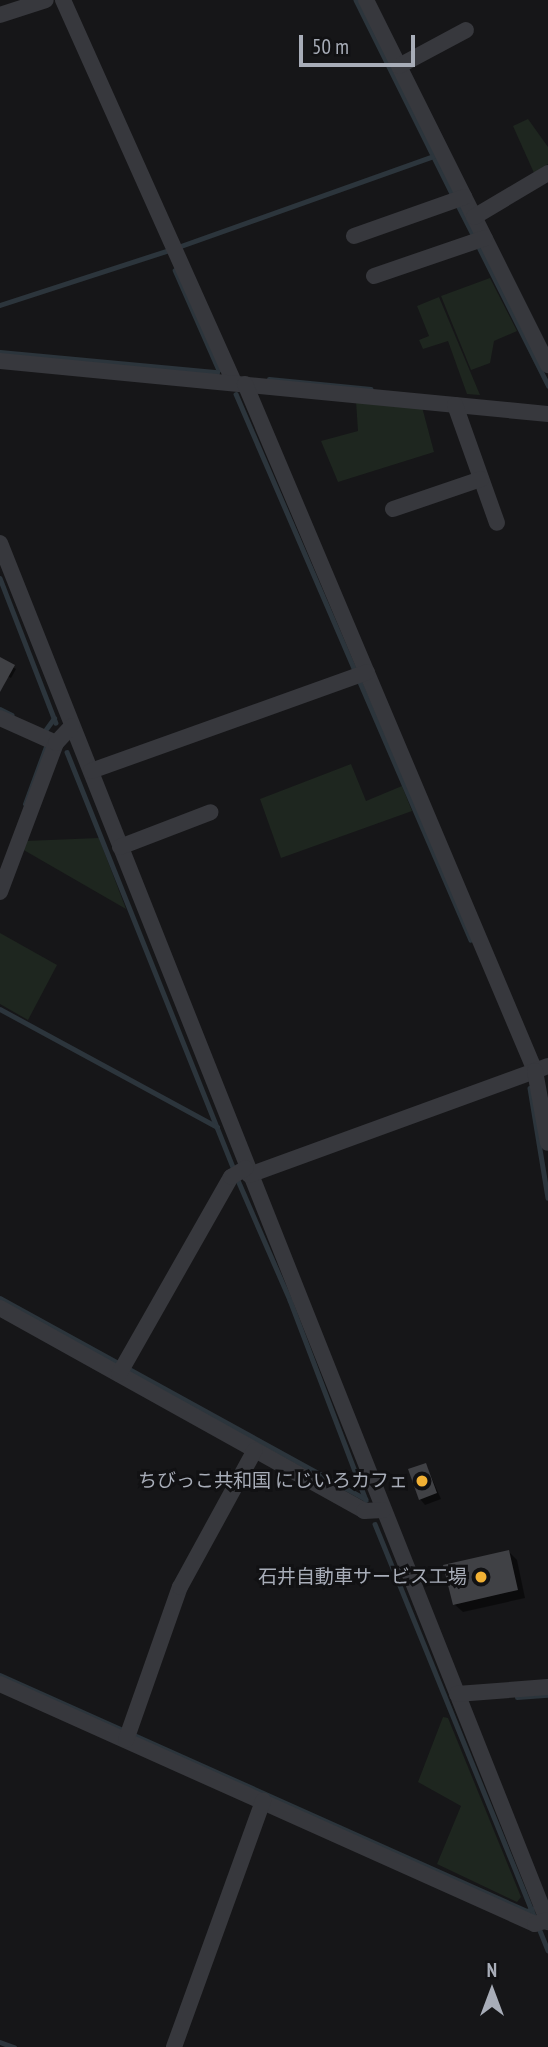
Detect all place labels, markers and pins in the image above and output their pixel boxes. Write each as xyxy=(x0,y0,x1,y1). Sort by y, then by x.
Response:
place label: ちびっこ共和国 にじいろカフェ xyxy=(138,1470,408,1492)
marker: ちびっこ共和国 にじいろカフェ xyxy=(414,1473,430,1489)
place label: 石井自動車サービス工場 xyxy=(258,1566,467,1588)
marker: 石井自動車サービス工場 xyxy=(473,1569,489,1585)

